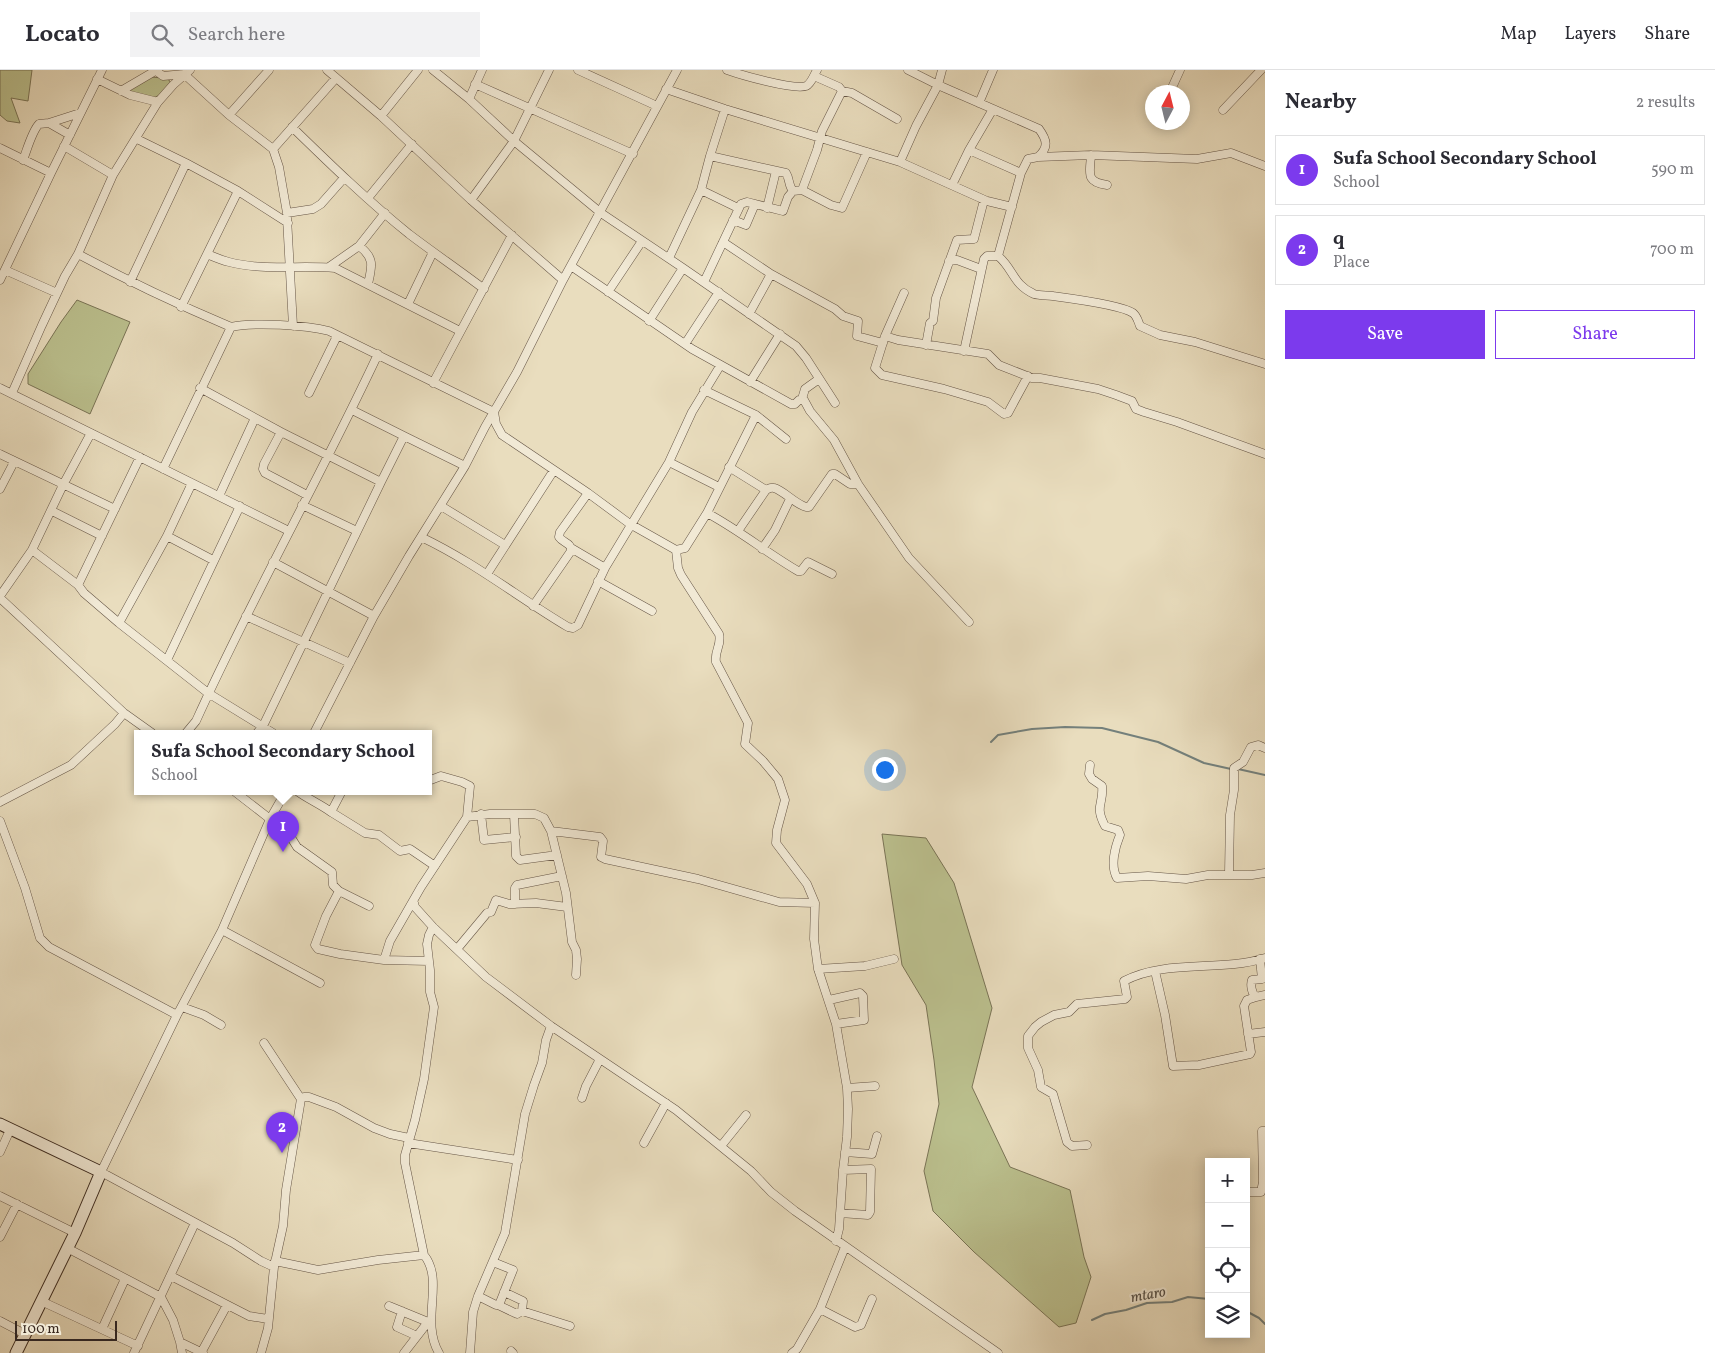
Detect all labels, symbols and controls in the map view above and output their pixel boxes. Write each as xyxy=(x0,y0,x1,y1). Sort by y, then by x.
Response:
search box xyxy=(130,12,480,57)
text: Locato xyxy=(25,18,100,52)
icon: search xyxy=(148,21,176,49)
text: Search here xyxy=(188,22,285,48)
text: Map xyxy=(1500,22,1536,47)
text: Layers xyxy=(1564,22,1616,47)
text: Share xyxy=(1644,22,1690,47)
north arrow xyxy=(1145,85,1190,130)
text: Nearby xyxy=(1285,88,1356,117)
text: 2 results xyxy=(1636,92,1695,114)
text: Sufa School Secondary School xyxy=(1333,146,1597,172)
text: 1 xyxy=(1299,159,1305,181)
text: 590 m xyxy=(1651,159,1694,181)
text: School xyxy=(1333,172,1380,194)
text: q xyxy=(1333,226,1344,252)
text: 2 xyxy=(1298,239,1306,261)
text: 700 m xyxy=(1650,239,1694,261)
text: Place xyxy=(1333,252,1370,274)
button: Save xyxy=(1285,310,1485,359)
button: Share xyxy=(1495,310,1695,359)
popup xyxy=(134,730,432,795)
text: Sufa School Secondary School xyxy=(151,739,415,765)
your location xyxy=(872,757,898,783)
text: School xyxy=(151,765,198,787)
pin: 1 xyxy=(267,811,299,852)
pin: 2 xyxy=(266,1112,298,1153)
map controls xyxy=(1205,1158,1250,1338)
button: + xyxy=(1205,1158,1250,1203)
button: − xyxy=(1205,1203,1250,1248)
button: locate xyxy=(1205,1248,1250,1293)
water label: mtaro xyxy=(1129,1282,1168,1309)
button: layers xyxy=(1205,1293,1250,1338)
scale bar xyxy=(15,1318,118,1341)
text: 100 m xyxy=(22,1320,60,1339)

